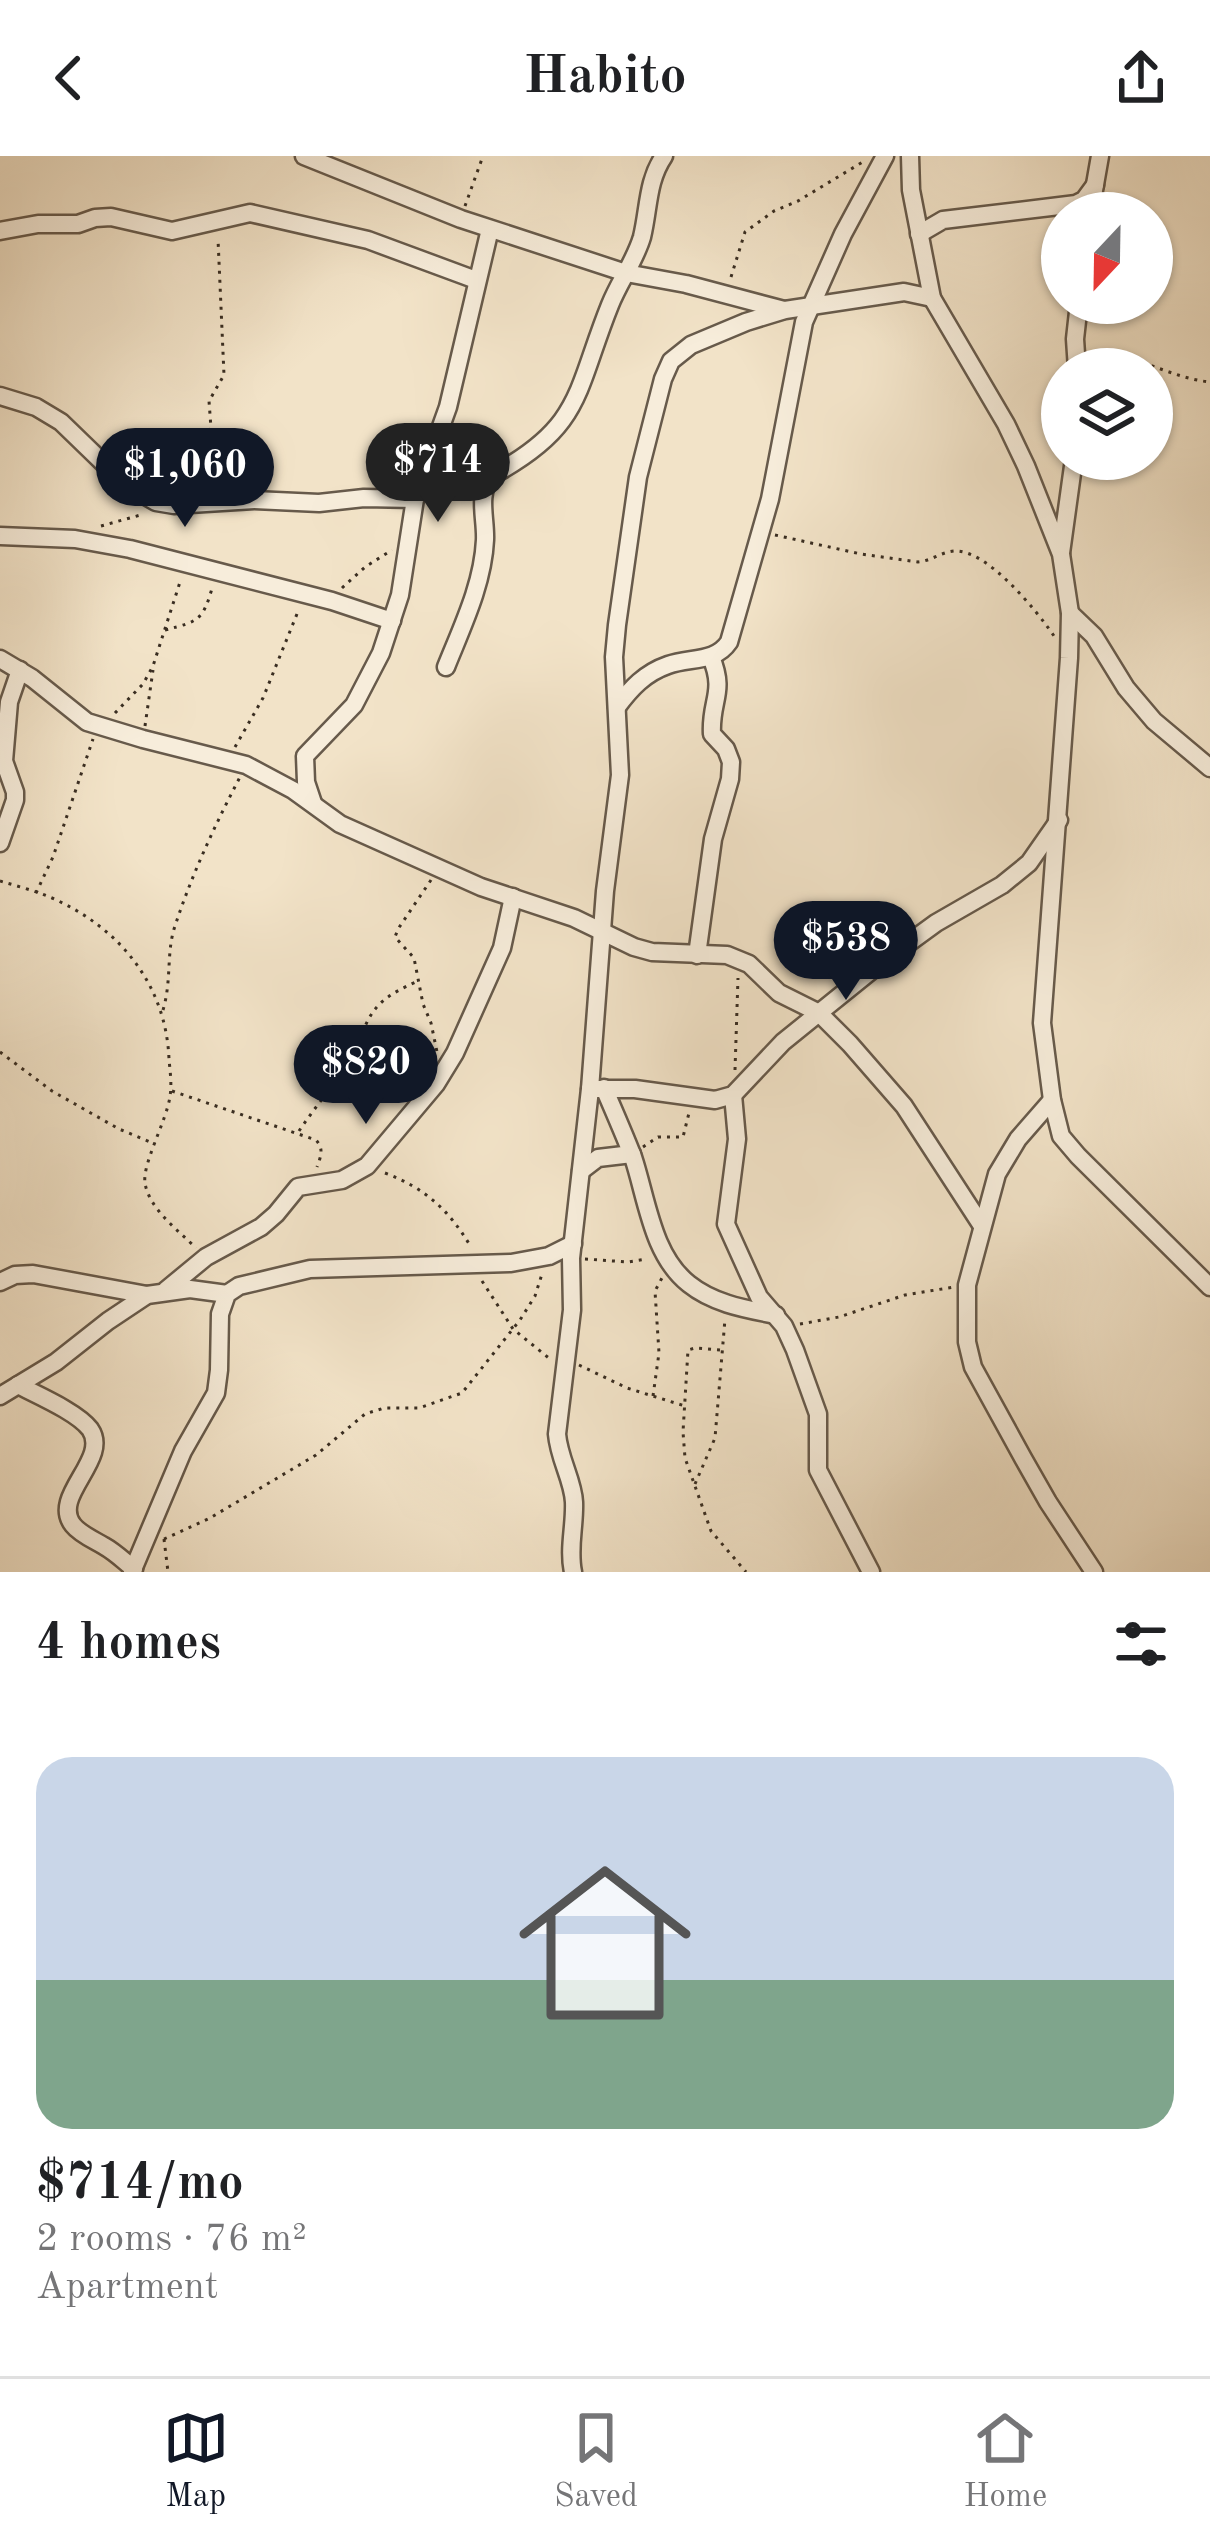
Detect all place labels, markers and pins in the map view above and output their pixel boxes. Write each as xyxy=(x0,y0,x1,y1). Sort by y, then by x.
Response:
pin: $714 xyxy=(367,423,509,525)
pin: $1,060 xyxy=(87,428,283,530)
pin: $538 xyxy=(775,901,917,1003)
pin: $820 xyxy=(295,1025,437,1127)

